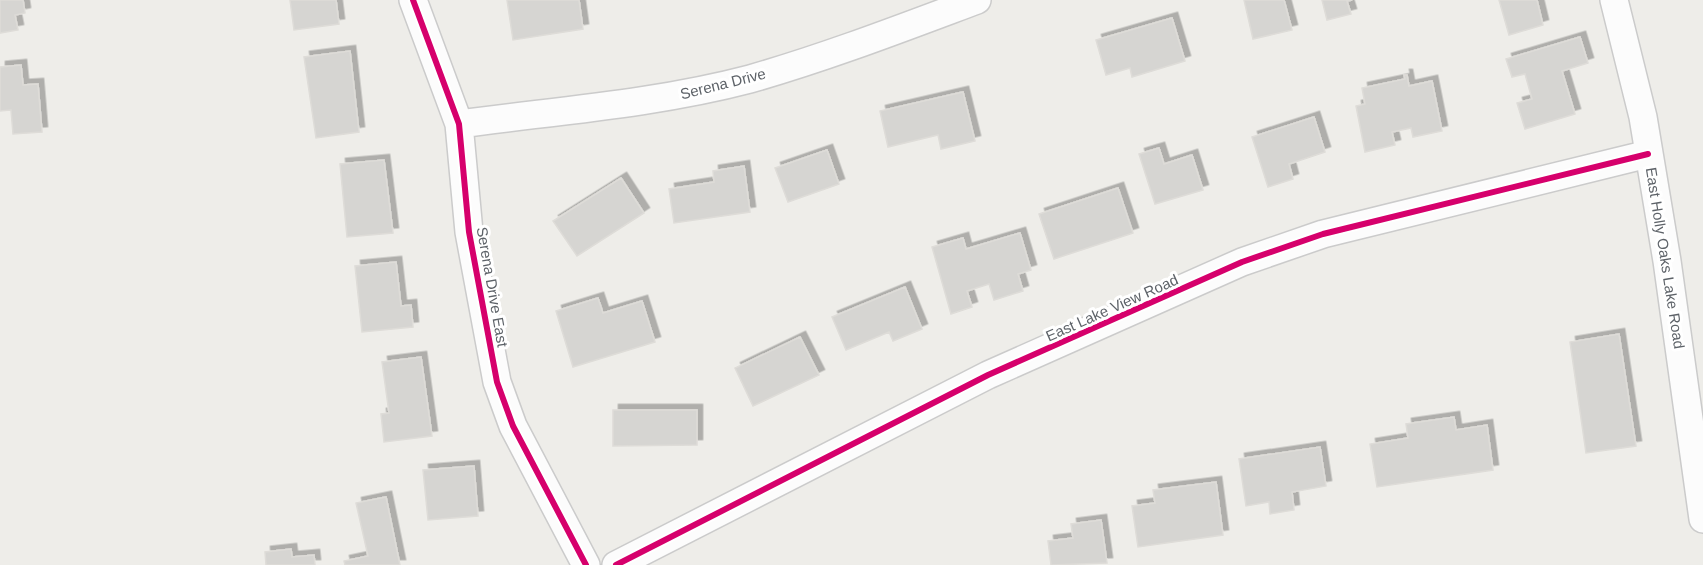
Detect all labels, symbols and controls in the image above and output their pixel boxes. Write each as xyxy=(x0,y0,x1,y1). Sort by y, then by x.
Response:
street label: Serena Drive xyxy=(678,65,767,102)
street label: East Holly Oaks Lake Road xyxy=(1643,166,1688,350)
street label: Serena Drive East xyxy=(474,225,512,349)
street label: East Lake View Road xyxy=(1043,271,1181,344)

